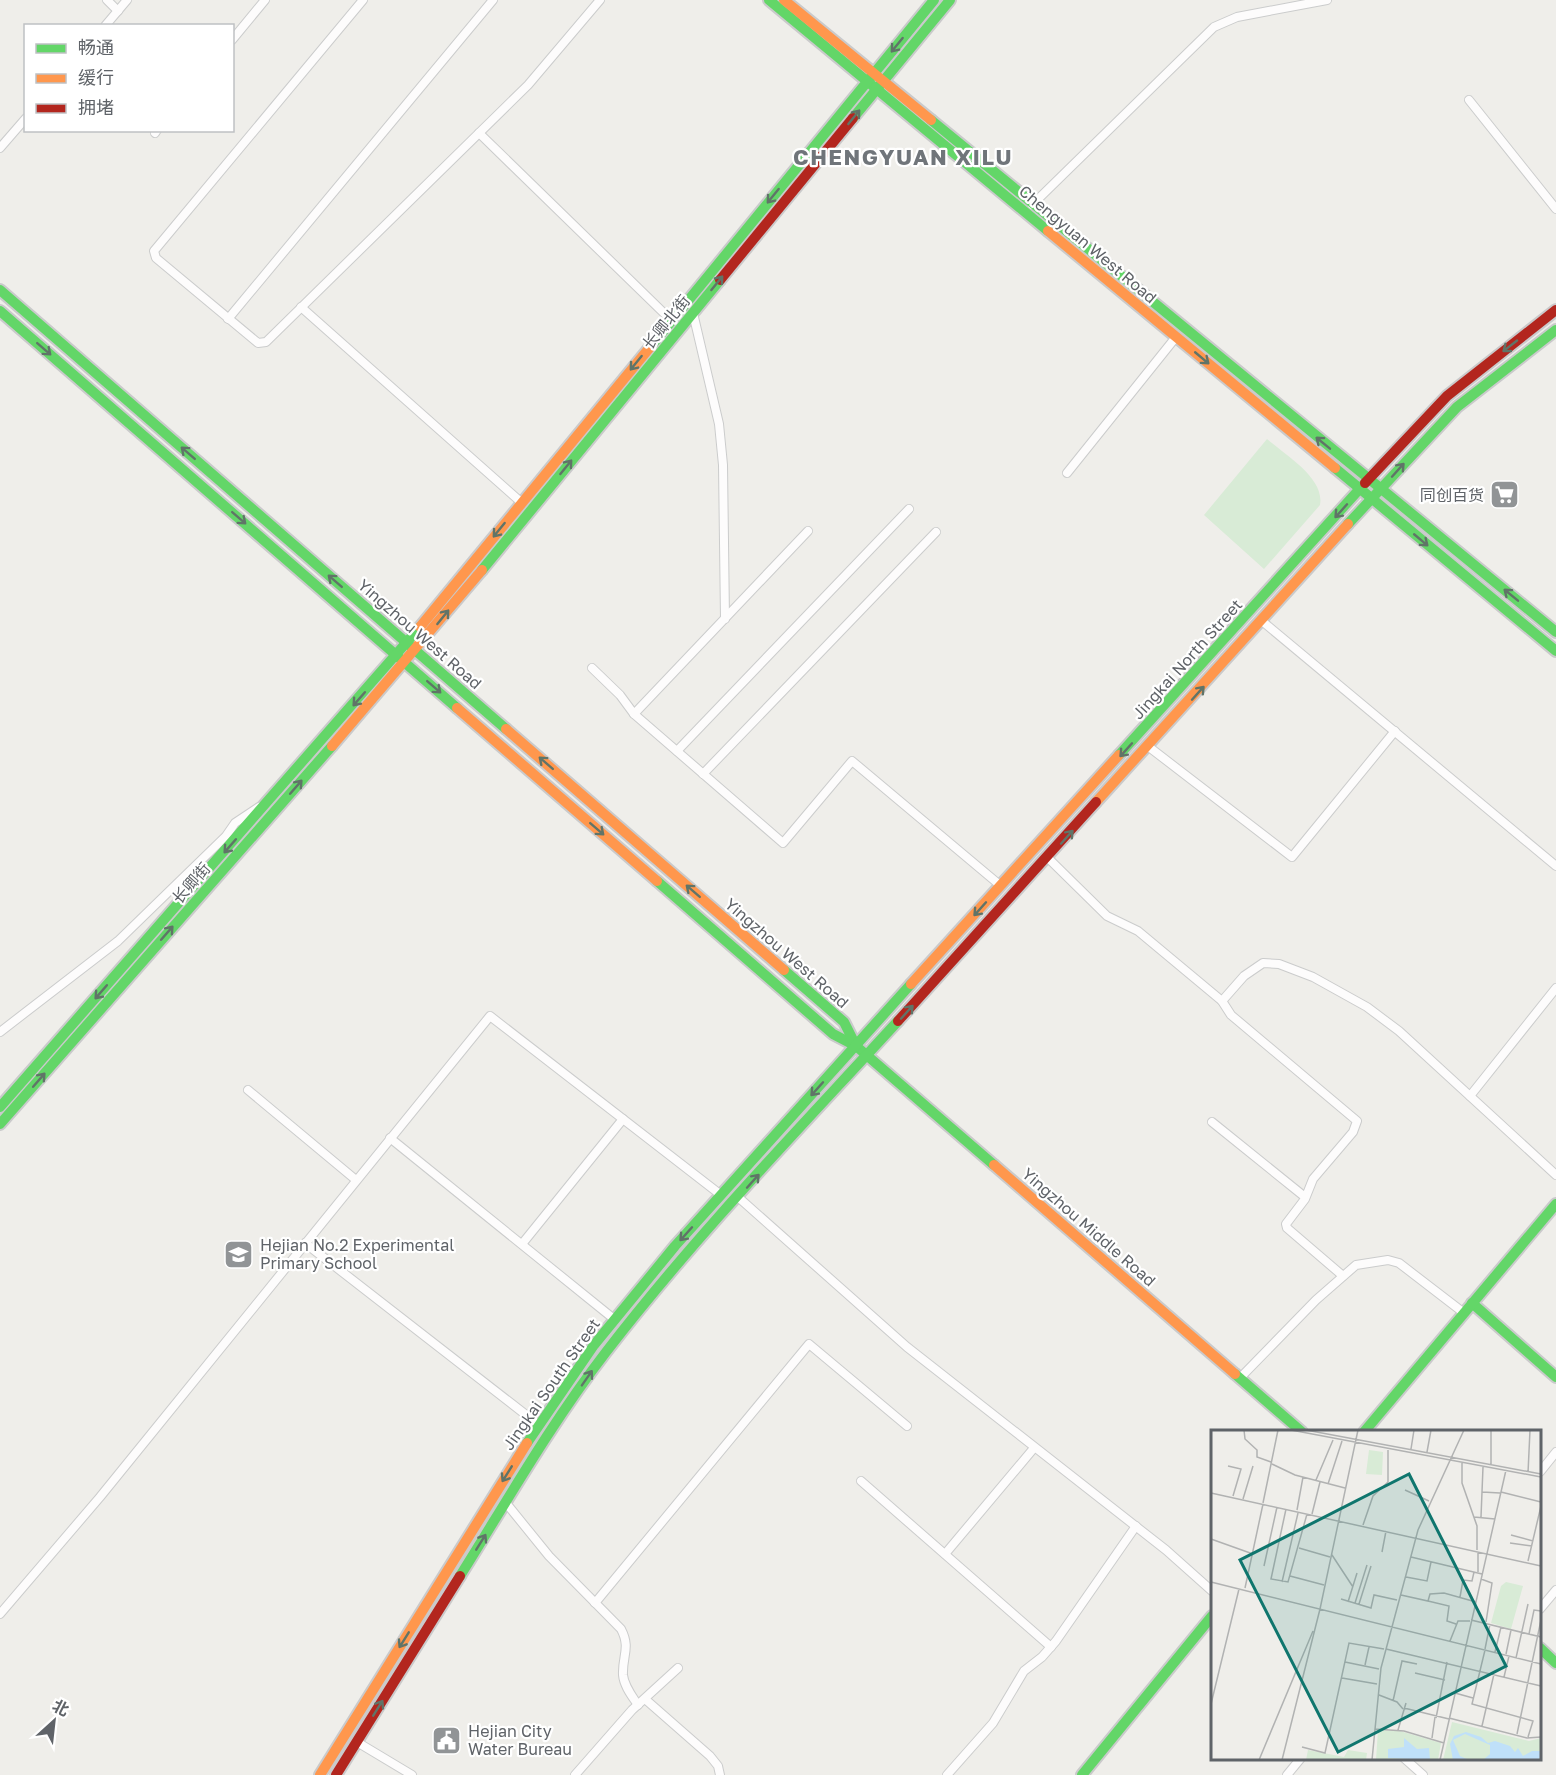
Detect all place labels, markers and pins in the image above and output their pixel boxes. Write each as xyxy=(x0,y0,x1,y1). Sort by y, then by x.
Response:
supermarket icon: 同创百货 xyxy=(1489,479,1521,511)
place label: 同创百货 xyxy=(1420,485,1484,505)
place label: Hejian No.2 Experimental Primary School xyxy=(260,1235,454,1273)
school or university icon: Hejian No.2 Experimental Primary School xyxy=(223,1238,255,1270)
place label: Hejian City Water Bureau xyxy=(468,1721,572,1759)
public building icon: Hejian City Water Bureau xyxy=(431,1724,463,1756)

